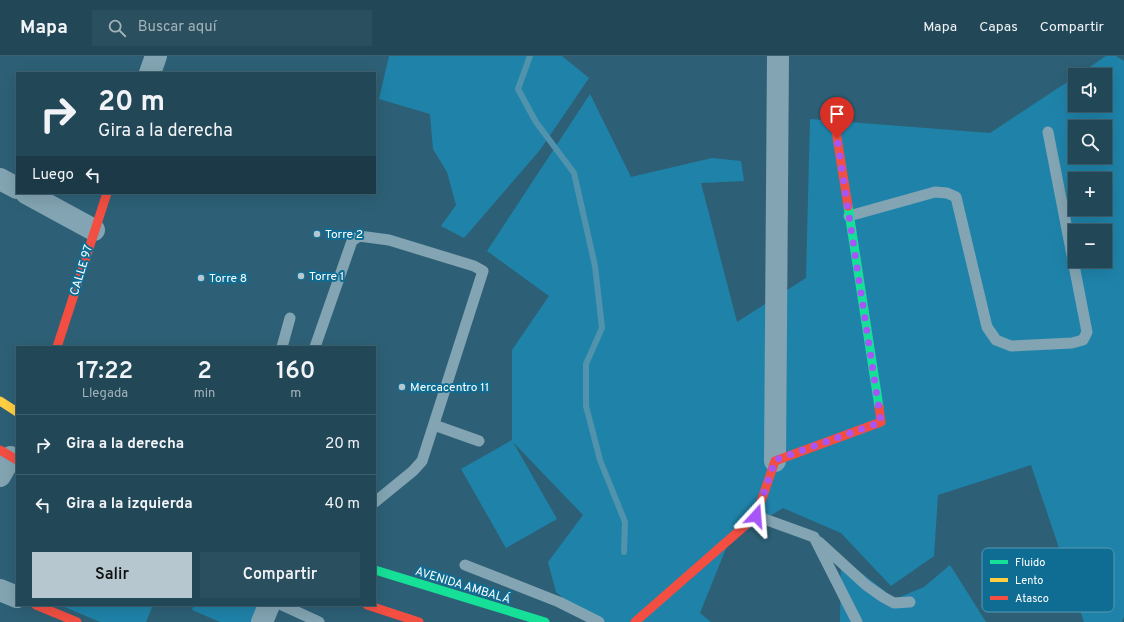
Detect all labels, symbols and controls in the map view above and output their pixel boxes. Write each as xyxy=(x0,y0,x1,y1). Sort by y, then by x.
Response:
search box xyxy=(92,10,372,46)
text: Mapa xyxy=(20,16,68,40)
icon: search xyxy=(106,17,128,39)
text: Buscar aquí xyxy=(138,18,217,37)
text: Mapa xyxy=(923,19,957,36)
text: Capas xyxy=(979,19,1018,36)
text: Compartir xyxy=(1040,19,1104,36)
map controls xyxy=(1068,68,1112,268)
button: sound xyxy=(1068,68,1112,112)
text: 20 m xyxy=(98,85,165,121)
icon: right xyxy=(32,88,84,140)
pin xyxy=(820,97,854,138)
icon: arrive xyxy=(826,103,848,125)
text: Gira a la derecha xyxy=(98,120,233,143)
button: search xyxy=(1068,120,1112,164)
icon: left xyxy=(82,164,104,186)
text: Luego xyxy=(32,166,74,185)
button: + xyxy=(1068,172,1112,216)
button: − xyxy=(1068,224,1112,268)
place label: Torre 2 xyxy=(325,227,363,243)
marker: Torre 2 xyxy=(312,229,322,239)
street label: CALLE 97 xyxy=(67,243,97,297)
place label: Torre 1 xyxy=(309,269,344,285)
place label: Torre 8 xyxy=(209,271,247,287)
marker: Torre 1 xyxy=(296,271,306,281)
marker: Torre 8 xyxy=(196,273,206,283)
text: 17:22 xyxy=(76,357,133,387)
text: 2 xyxy=(197,357,212,387)
text: 160 xyxy=(276,357,316,387)
place label: Mercacentro 11 xyxy=(410,380,489,396)
marker: Mercacentro 11 xyxy=(397,382,407,392)
text: Llegada xyxy=(82,386,128,402)
text: min xyxy=(194,386,215,402)
text: m xyxy=(290,386,301,402)
icon: right xyxy=(32,434,54,456)
text: Gira a la derecha xyxy=(66,435,184,454)
text: 20 m xyxy=(325,435,360,454)
icon: left xyxy=(32,494,54,516)
text: Gira a la izquierda xyxy=(66,495,193,514)
text: 40 m xyxy=(325,495,360,514)
position arrow xyxy=(735,495,777,537)
legend xyxy=(982,548,1114,612)
button: Salir xyxy=(32,552,192,598)
button: Compartir xyxy=(200,552,360,598)
text: Fluido xyxy=(1015,556,1045,570)
street label: AVENIDA AMBALÁ xyxy=(413,564,512,608)
text: Lento xyxy=(1015,574,1043,588)
text: Atasco xyxy=(1015,592,1049,606)

